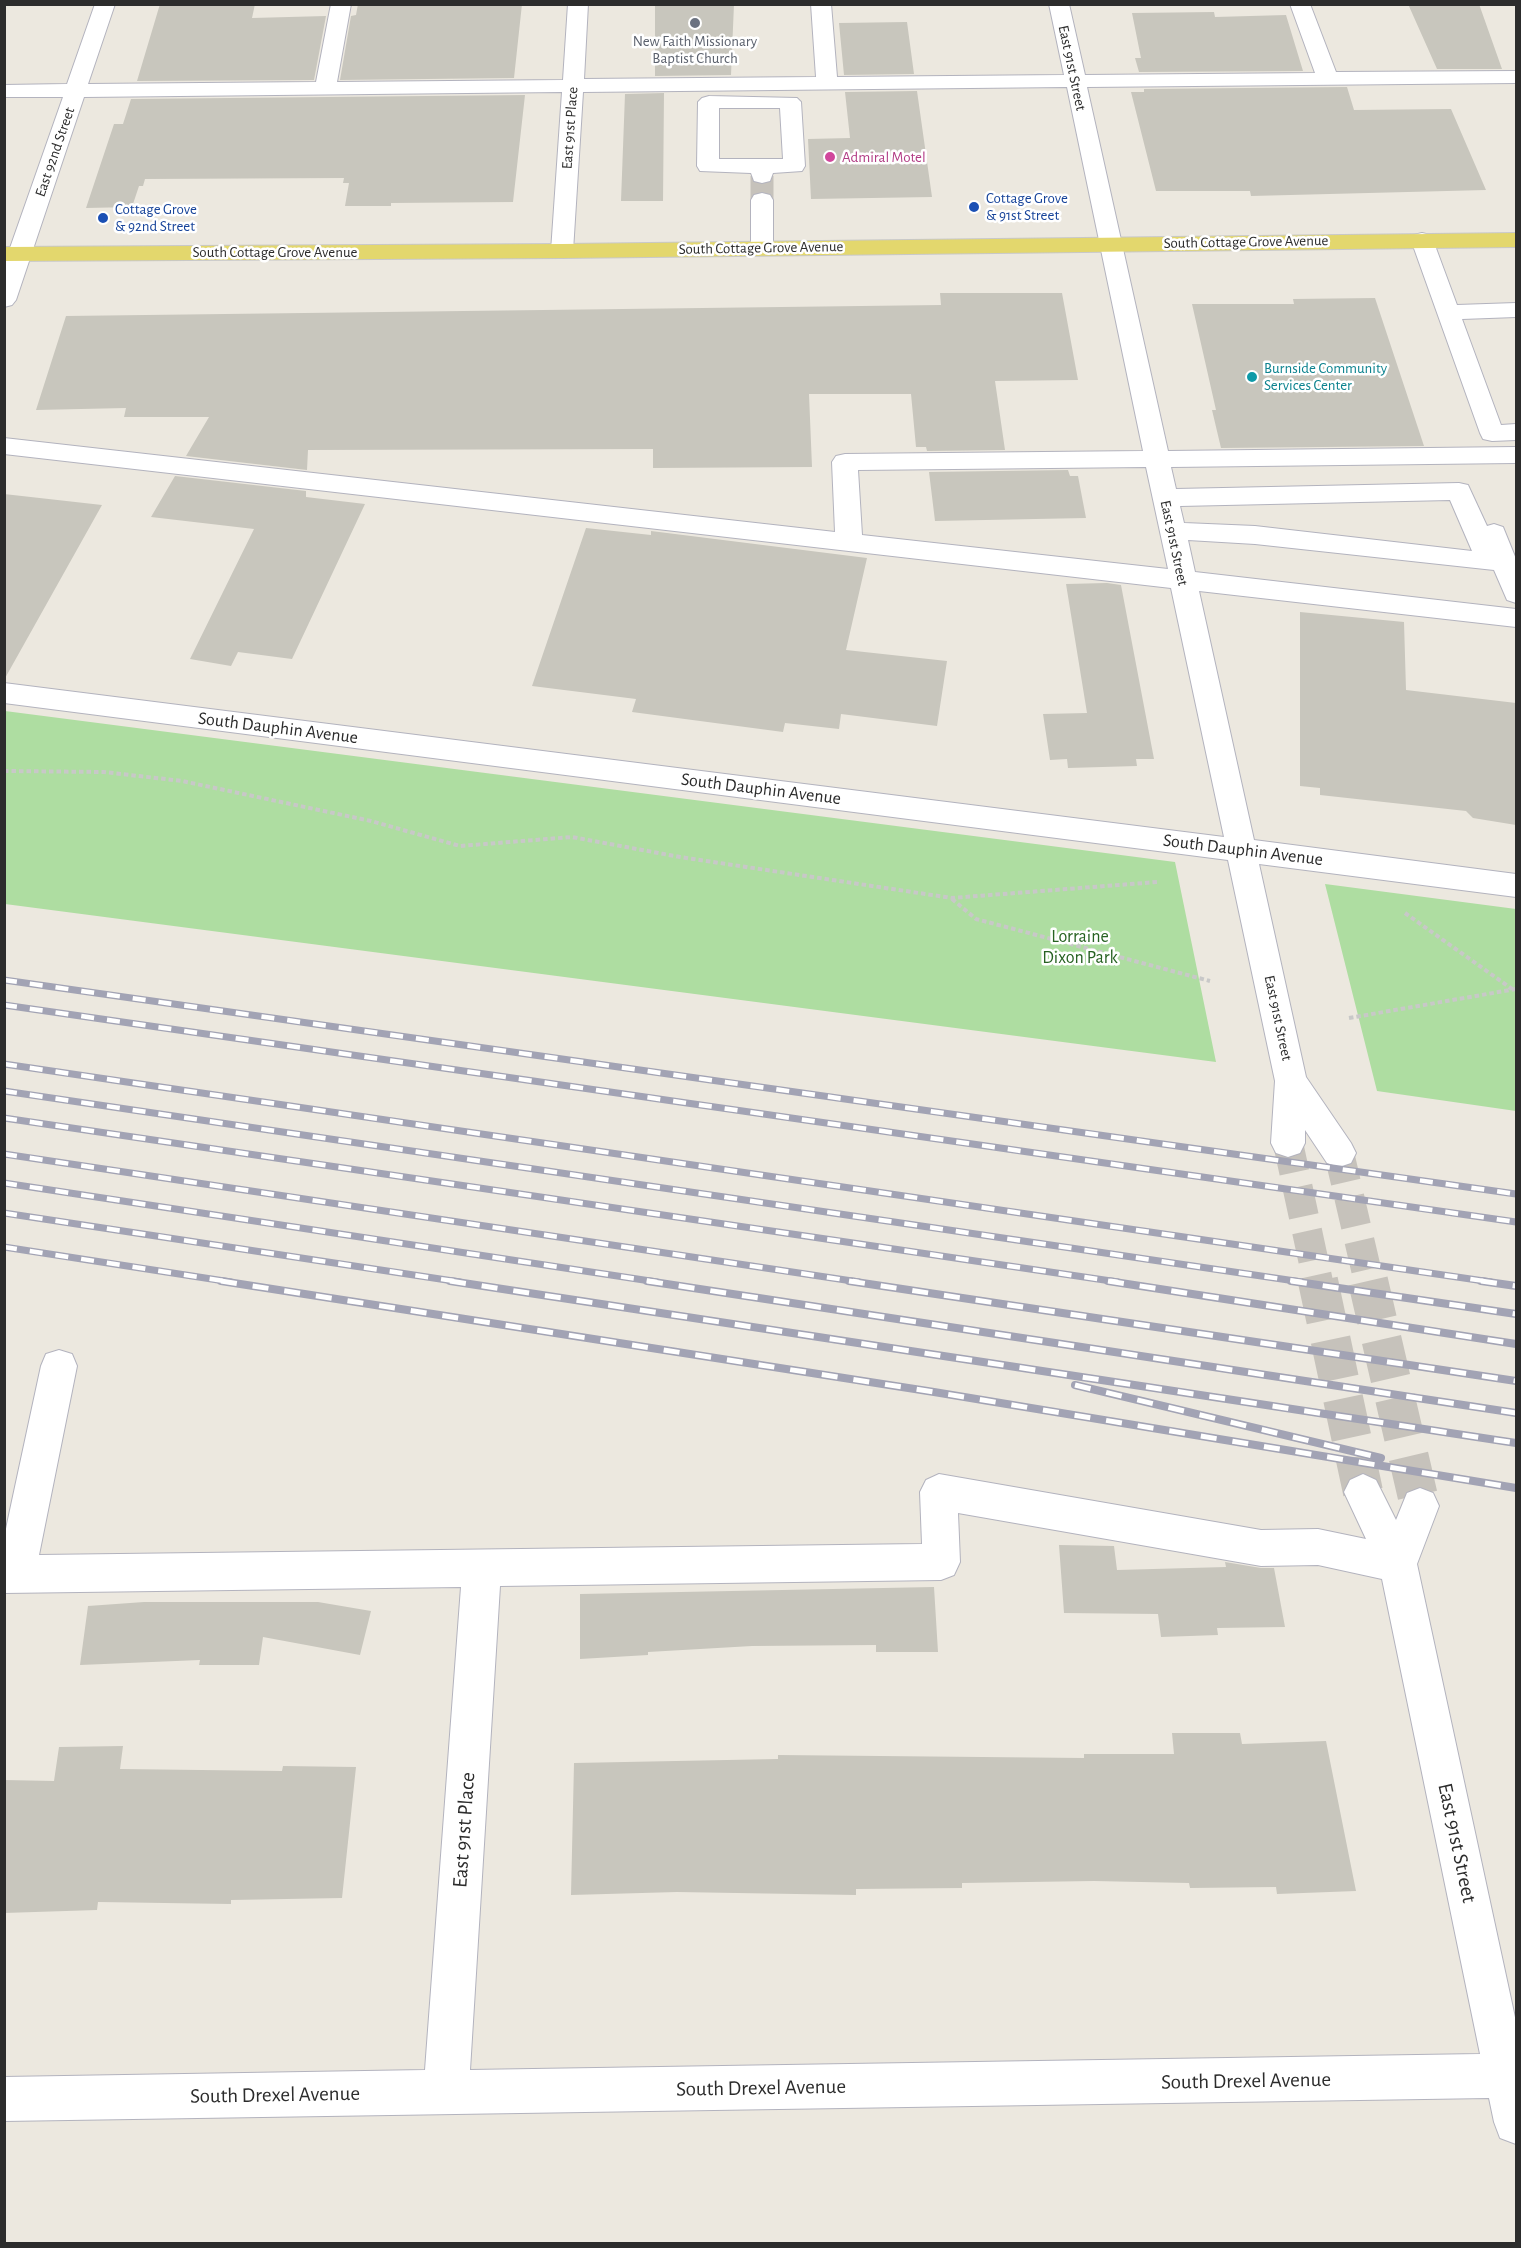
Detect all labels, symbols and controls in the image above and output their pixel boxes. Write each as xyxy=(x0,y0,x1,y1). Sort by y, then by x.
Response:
marker: New Faith Missionary Baptist Church xyxy=(688,16,702,30)
street label: East 91st Street xyxy=(1054,24,1090,112)
place label: New Faith Missionary Baptist Church xyxy=(633,32,757,67)
street label: East 91st Place xyxy=(558,86,582,170)
street label: East 92nd Street xyxy=(31,105,79,199)
place label: Admiral Motel xyxy=(842,148,926,166)
marker: Admiral Motel xyxy=(823,150,837,164)
place label: Cottage Grove & 91st Street xyxy=(986,189,1068,224)
place label: Cottage Grove & 92nd Street xyxy=(115,200,197,235)
marker: Cottage Grove & 91st Street xyxy=(967,200,981,214)
marker: Cottage Grove & 92nd Street xyxy=(96,211,110,225)
street label: South Cottage Grove Avenue xyxy=(1163,232,1329,252)
street label: South Cottage Grove Avenue xyxy=(678,238,844,258)
street label: South Cottage Grove Avenue xyxy=(193,243,357,261)
place label: Burnside Community Services Center xyxy=(1264,359,1387,394)
marker: Burnside Community Services Center xyxy=(1245,370,1259,384)
street label: East 91st Street xyxy=(1156,499,1192,587)
street label: South Dauphin Avenue xyxy=(197,707,359,749)
street label: South Dauphin Avenue xyxy=(680,768,842,810)
street label: South Dauphin Avenue xyxy=(1162,829,1324,871)
park label: Lorraine Dixon Park xyxy=(1042,926,1118,968)
street label: East 91st Street xyxy=(1260,974,1296,1062)
street label: East 91st Place xyxy=(447,1771,481,1889)
street label: East 91st Street xyxy=(1432,1781,1482,1905)
street label: South Drexel Avenue xyxy=(1161,2067,1331,2095)
street label: South Drexel Avenue xyxy=(676,2074,846,2102)
street label: South Drexel Avenue xyxy=(190,2081,360,2109)

